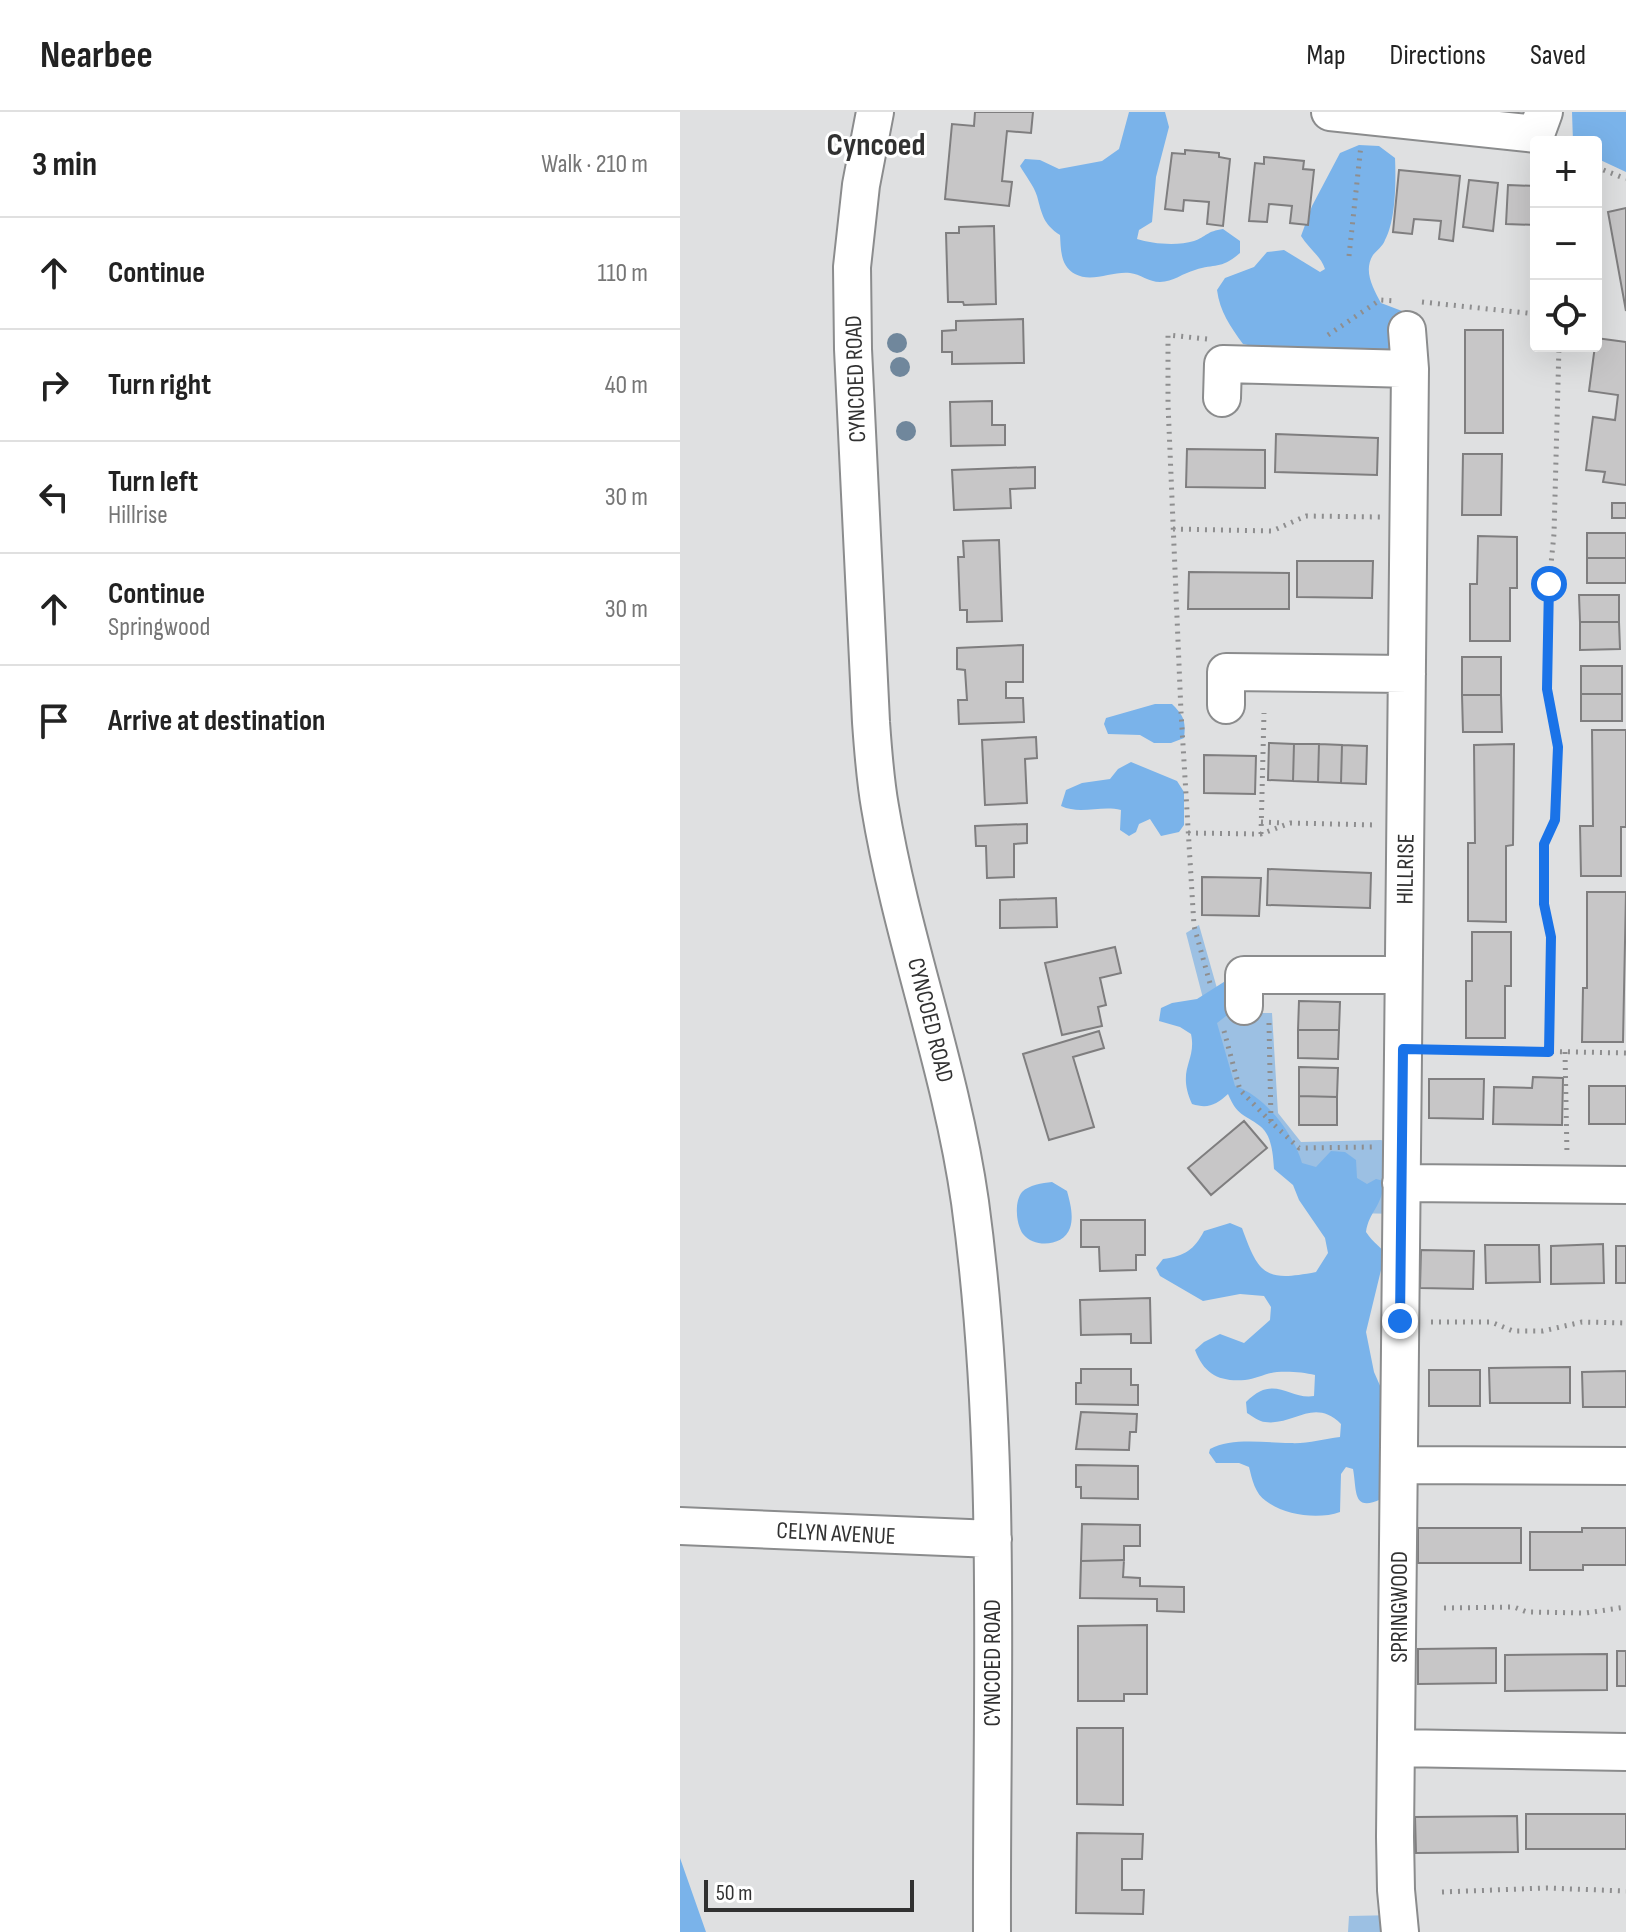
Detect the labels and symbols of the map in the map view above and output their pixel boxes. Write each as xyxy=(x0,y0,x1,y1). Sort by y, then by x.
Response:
district label: Cyncoed xyxy=(827,126,925,165)
street label: CYNCOED ROAD xyxy=(839,315,872,443)
route start xyxy=(1531,566,1567,602)
street label: HILLRISE xyxy=(1390,833,1421,905)
street label: CYNCOED ROAD xyxy=(901,955,960,1085)
route end xyxy=(1382,1303,1418,1339)
street label: CELYN AVENUE xyxy=(776,1516,896,1551)
street label: SPRINGWOOD xyxy=(1385,1551,1414,1663)
street label: CYNCOED ROAD xyxy=(978,1599,1007,1727)
scale bar xyxy=(704,1876,914,1912)

